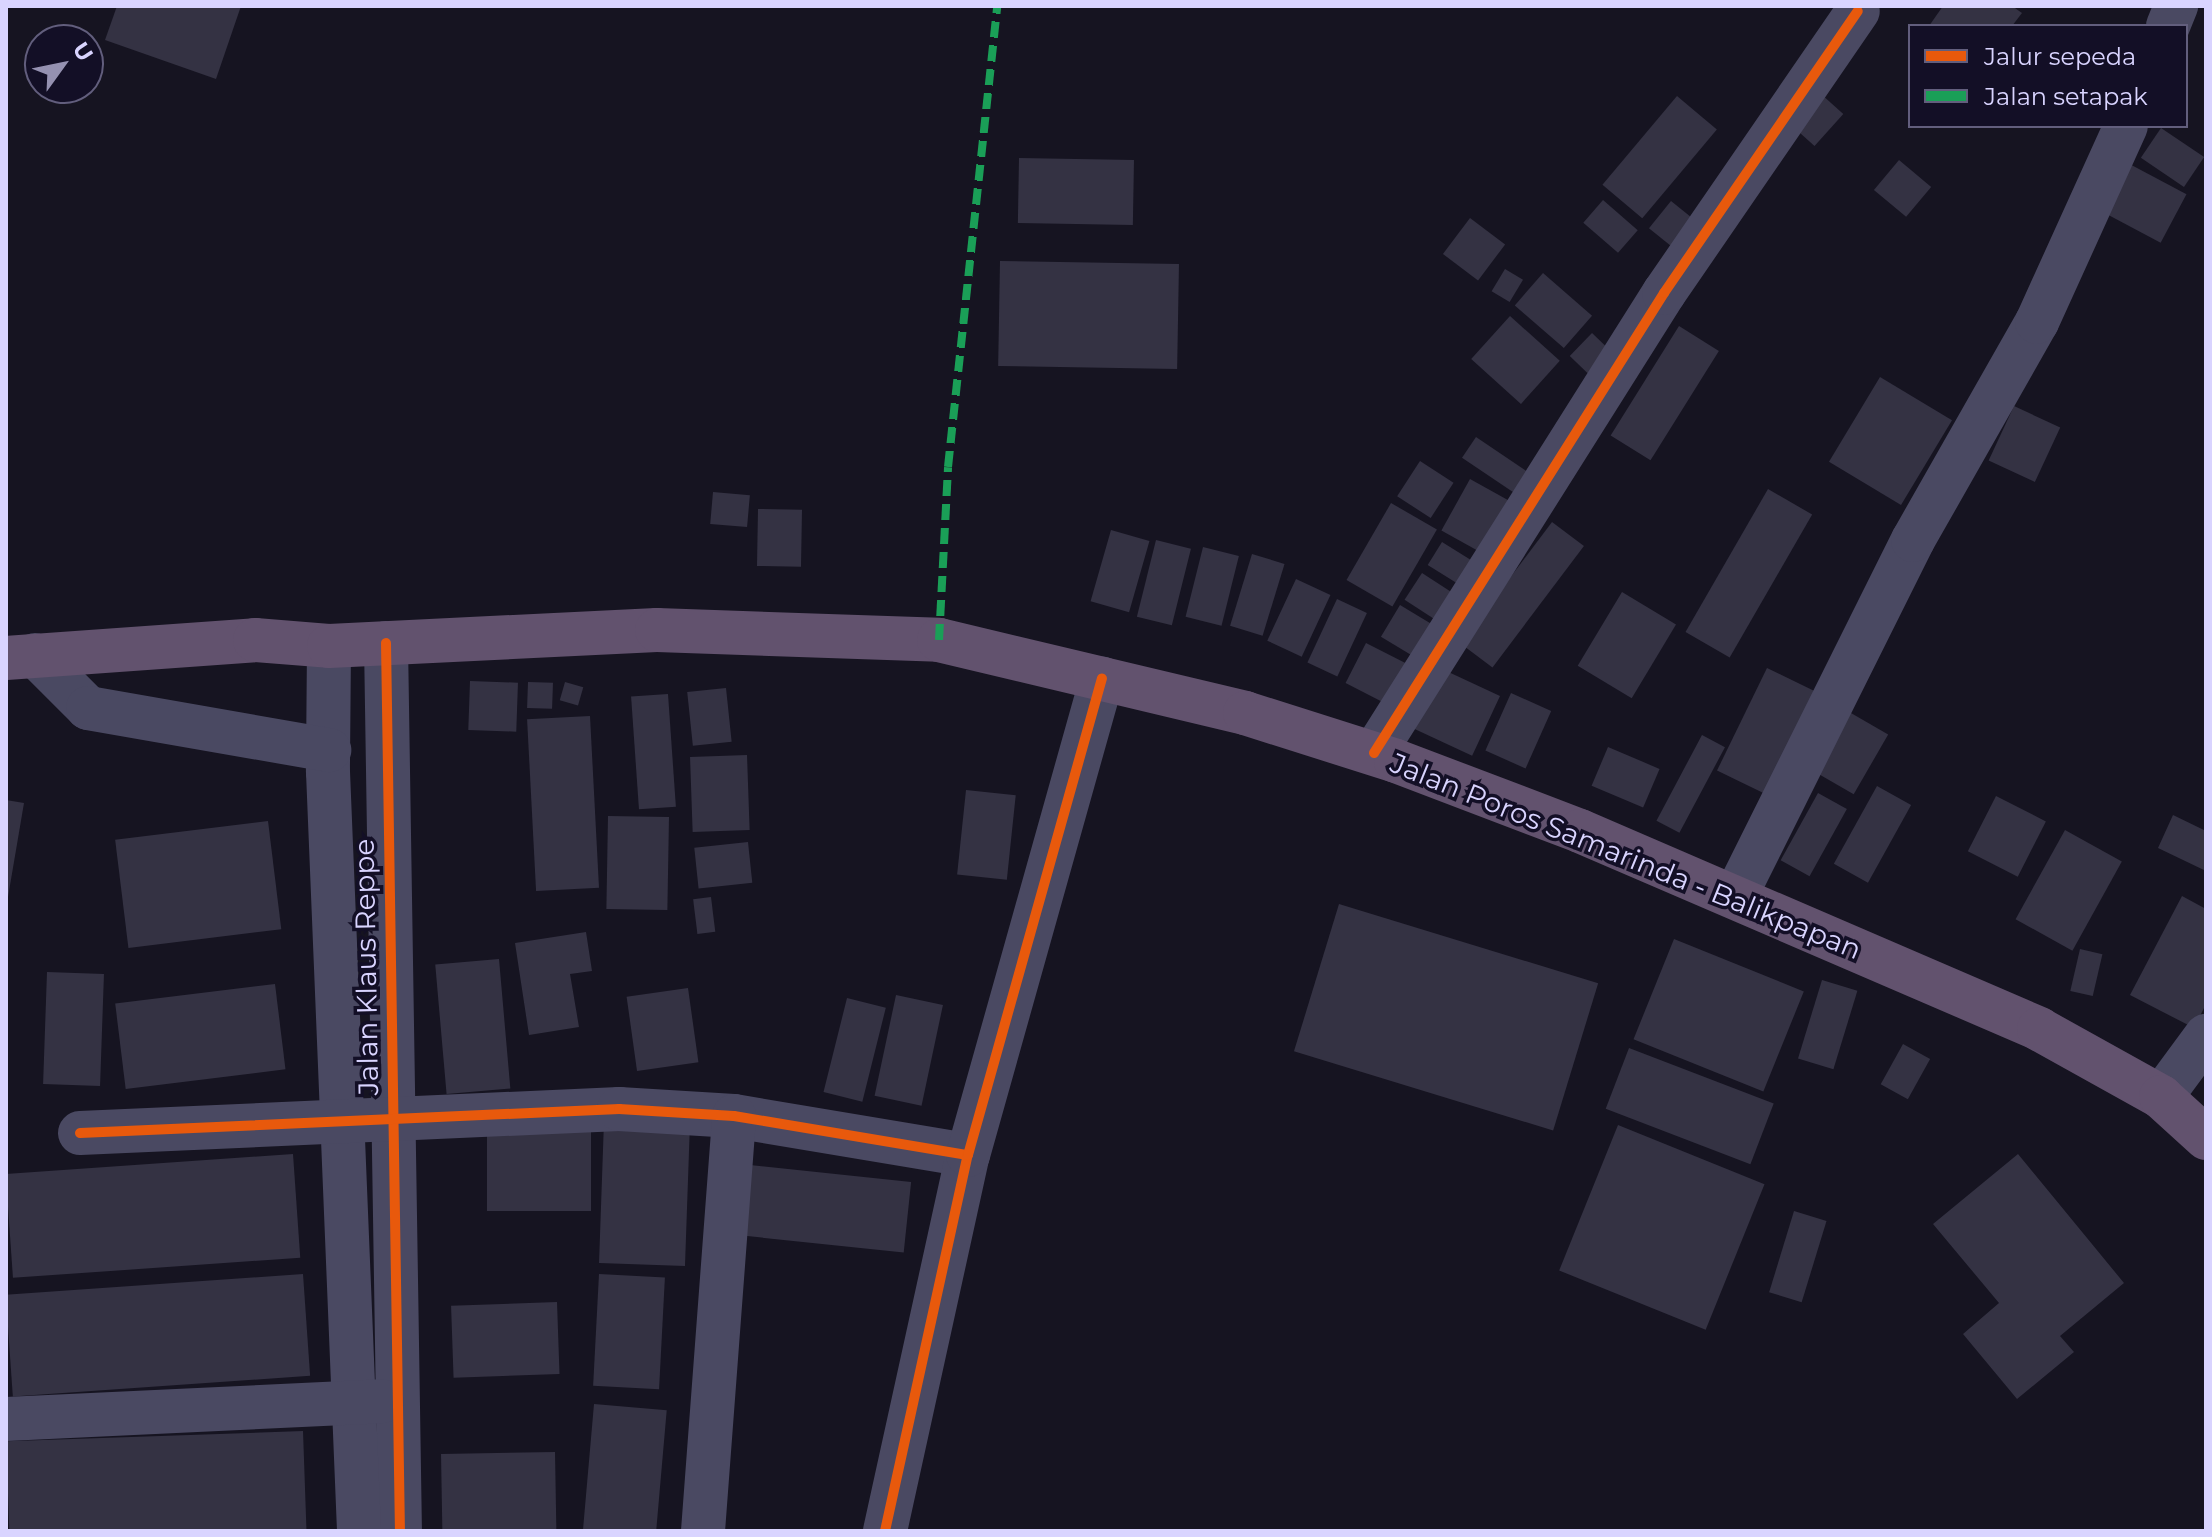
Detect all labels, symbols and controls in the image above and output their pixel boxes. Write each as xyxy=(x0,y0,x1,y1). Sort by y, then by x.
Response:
north arrow xyxy=(24,24,104,104)
legend xyxy=(1908,24,2188,128)
text: U xyxy=(67,37,99,66)
text: Jalur sepeda xyxy=(1984,42,2136,71)
text: Jalan setapak xyxy=(1984,82,2148,111)
street label: Jalan Poros Samarinda - Balikpapan xyxy=(1386,746,1866,966)
street label: Jalan Klaus Reppe xyxy=(347,838,385,1096)

